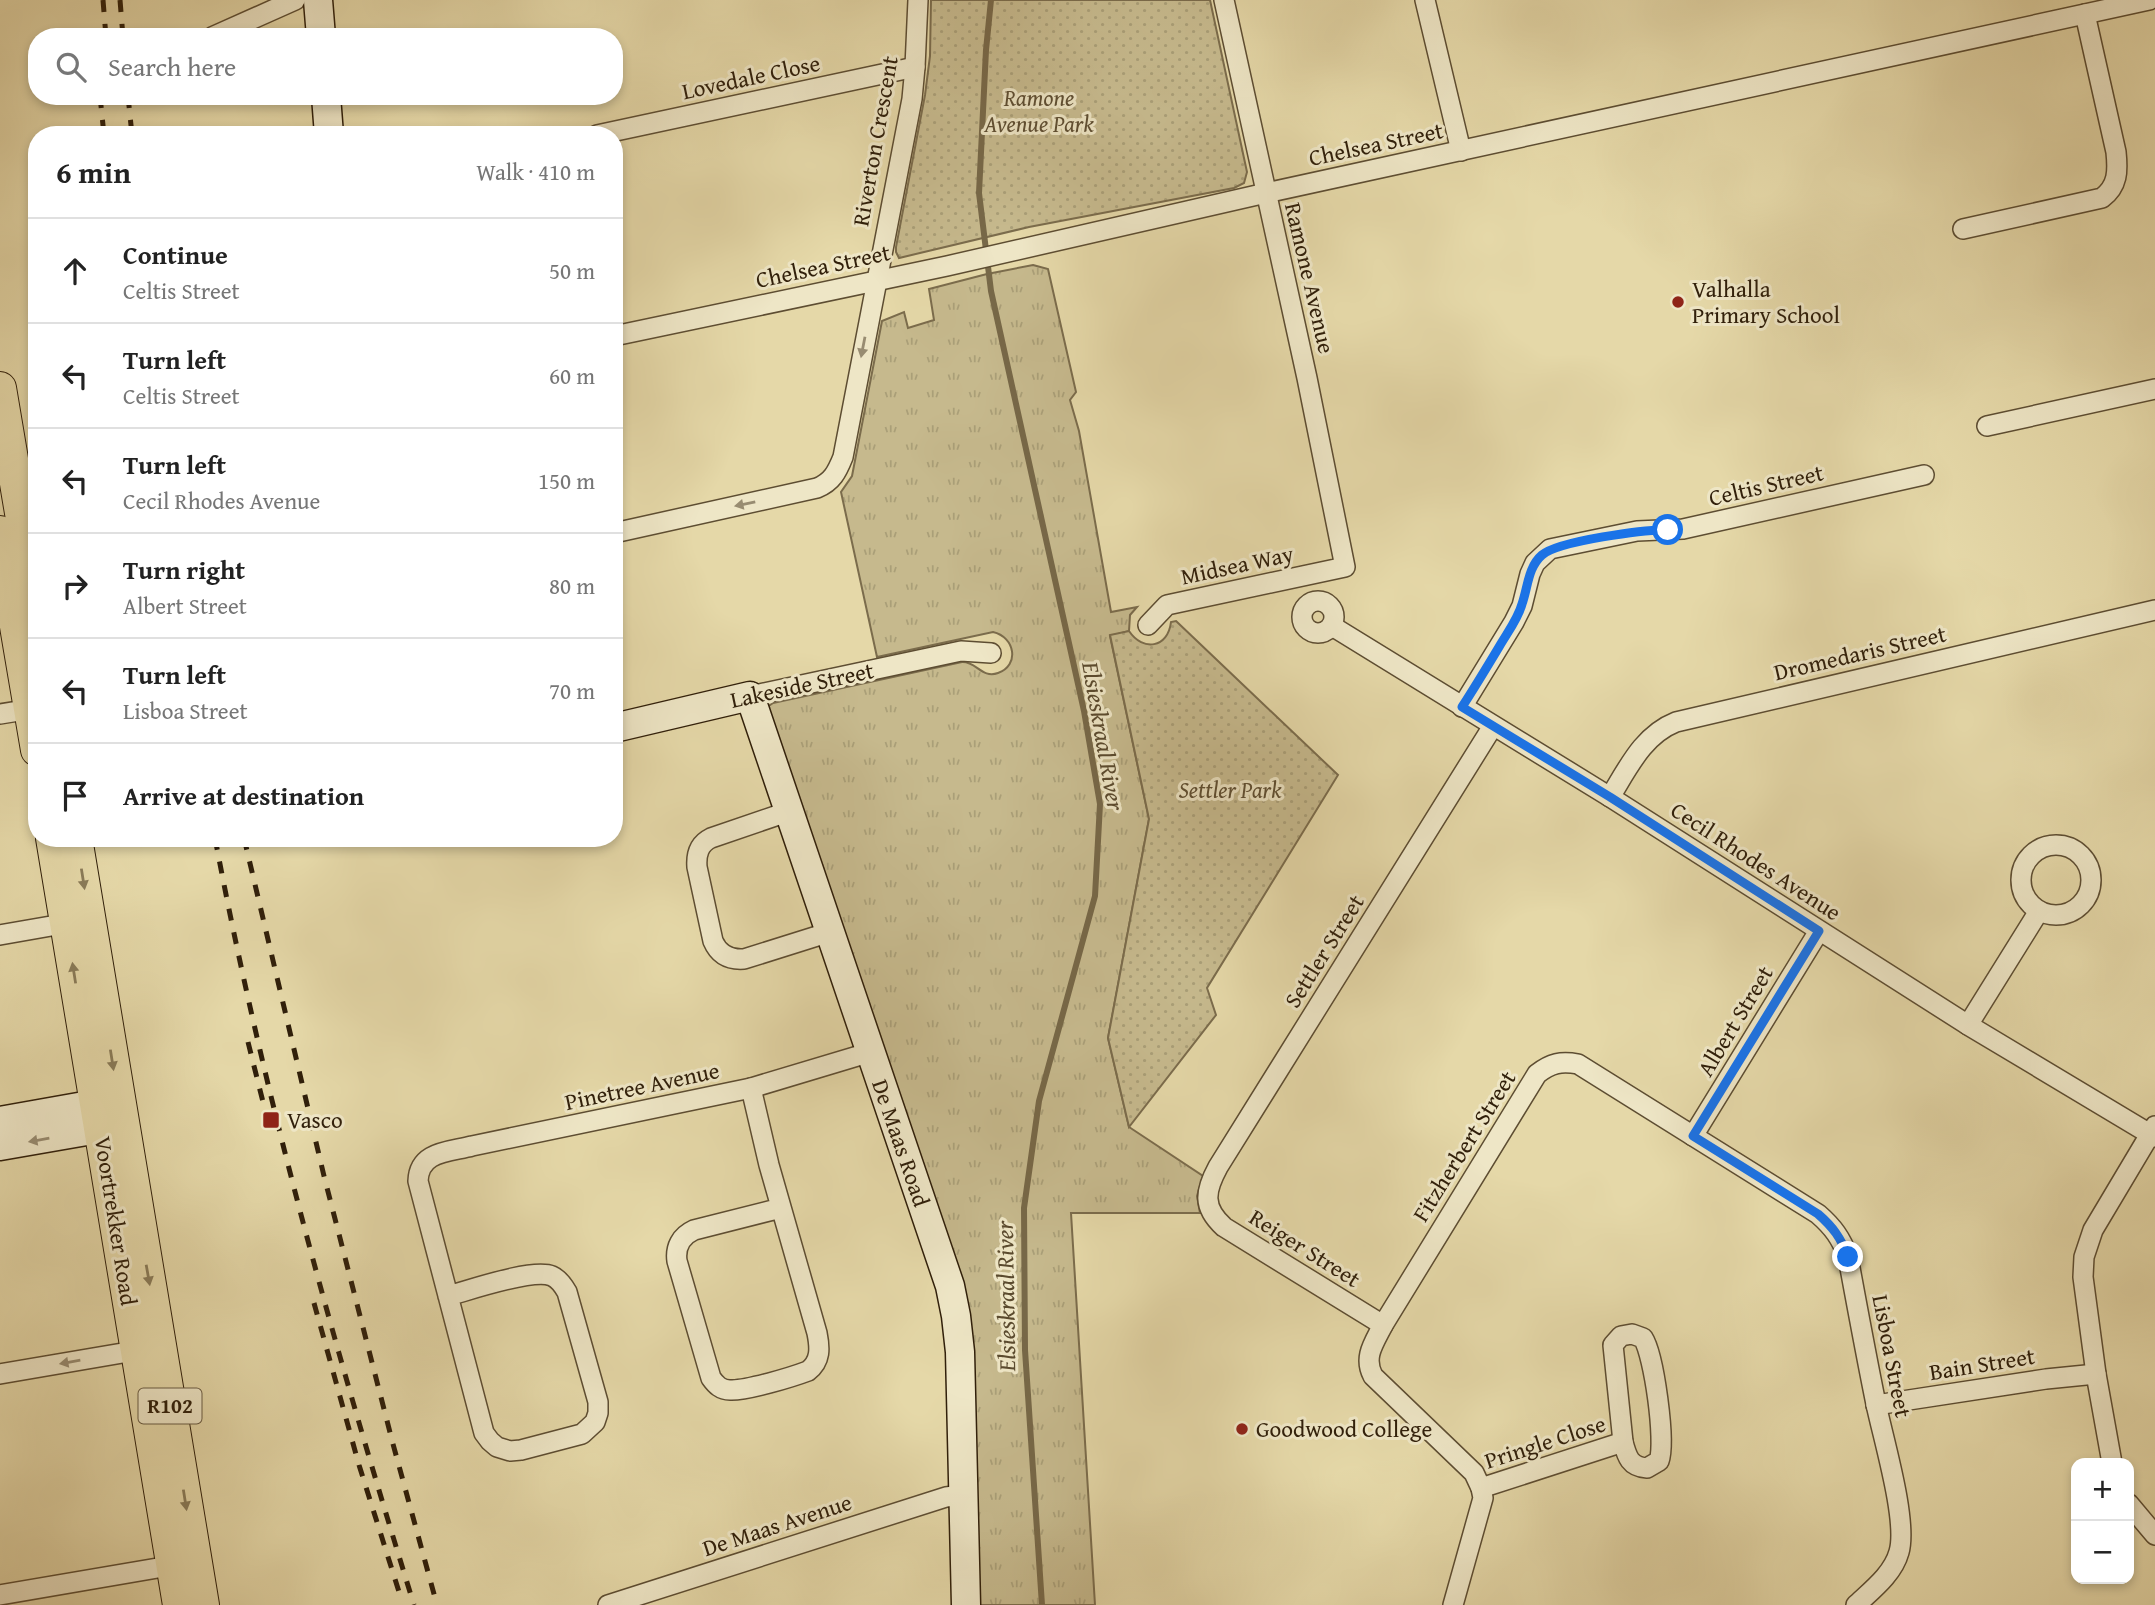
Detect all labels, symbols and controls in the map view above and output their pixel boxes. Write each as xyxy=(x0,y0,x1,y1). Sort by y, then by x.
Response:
search box xyxy=(28,28,623,105)
street label: Lovedale Close xyxy=(679,46,823,107)
text: Search here xyxy=(108,47,236,86)
icon: search xyxy=(52,48,90,86)
street label: Riverton Crescent xyxy=(843,53,906,229)
park label: Ramone Avenue Park xyxy=(983,81,1094,140)
street label: Chelsea Street xyxy=(1306,113,1446,174)
text: 6 min xyxy=(56,150,131,194)
text: Walk · 410 m xyxy=(476,155,595,188)
street label: Ramone Avenue xyxy=(1277,199,1344,357)
text: Continue xyxy=(123,235,228,274)
street label: Chelsea Street xyxy=(753,235,893,296)
icon: ahead xyxy=(56,252,94,290)
text: 50 m xyxy=(549,254,595,287)
place label: Valhalla Primary School xyxy=(1692,272,1840,331)
text: Celtis Street xyxy=(123,274,240,307)
marker: Valhalla Primary School xyxy=(1670,294,1686,310)
one-way arrow xyxy=(857,336,868,358)
text: Turn left xyxy=(123,340,226,379)
icon: left xyxy=(56,357,94,395)
text: 60 m xyxy=(549,359,595,392)
text: Celtis Street xyxy=(123,379,240,412)
text: Turn left xyxy=(123,445,226,484)
street label: Celtis Street xyxy=(1705,455,1826,514)
icon: left xyxy=(56,462,94,500)
text: 150 m xyxy=(538,464,595,497)
text: Cecil Rhodes Avenue xyxy=(123,484,320,517)
one-way arrow xyxy=(734,499,756,510)
route start xyxy=(1652,514,1683,545)
street label: Midsea Way xyxy=(1177,536,1297,593)
text: Turn right xyxy=(123,550,245,589)
icon: right xyxy=(56,567,94,605)
text: 80 m xyxy=(549,569,595,602)
text: Albert Street xyxy=(123,589,247,622)
street label: Dromedaris Street xyxy=(1770,617,1949,688)
street label: Lakeside Street xyxy=(727,653,877,716)
text: Turn left xyxy=(123,655,226,694)
water label: Elsieskraal River xyxy=(1073,658,1134,814)
icon: left xyxy=(56,672,94,710)
text: 70 m xyxy=(549,674,595,707)
text: Lisboa Street xyxy=(123,694,248,727)
park label: Settler Park xyxy=(1178,773,1282,806)
text: Arrive at destination xyxy=(123,776,364,815)
icon: arrive xyxy=(56,777,94,815)
street label: Cecil Rhodes Avenue xyxy=(1665,793,1848,928)
one-way arrow xyxy=(78,868,89,890)
street label: Settler Street xyxy=(1276,888,1372,1014)
street label: Albert Street xyxy=(1689,959,1781,1082)
one-way arrow xyxy=(68,962,79,984)
one-way arrow xyxy=(107,1049,118,1071)
street label: Pinetree Avenue xyxy=(562,1053,722,1118)
street label: Fitzherbert Street xyxy=(1404,1064,1523,1228)
street label: De Maas Road xyxy=(864,1075,939,1212)
place label: Vasco xyxy=(287,1103,343,1136)
marker: Vasco xyxy=(261,1110,281,1130)
street label: Voortrekker Road xyxy=(87,1134,146,1309)
one-way arrow xyxy=(28,1135,50,1146)
street label: Reiger Street xyxy=(1243,1200,1367,1295)
water label: Elsieskraal River xyxy=(987,1219,1024,1373)
route end xyxy=(1832,1241,1863,1272)
one-way arrow xyxy=(143,1264,154,1286)
street label: Lisboa Street xyxy=(1864,1292,1921,1420)
street label: Bain Street xyxy=(1927,1339,2037,1388)
one-way arrow xyxy=(59,1357,81,1368)
road number: R102 xyxy=(138,1388,202,1424)
street label: Pringle Close xyxy=(1480,1406,1610,1477)
place label: Goodwood College xyxy=(1256,1412,1432,1445)
marker: Goodwood College xyxy=(1234,1421,1250,1437)
map controls xyxy=(2071,1458,2134,1584)
button: + xyxy=(2071,1458,2134,1521)
street label: De Maas Avenue xyxy=(698,1485,856,1564)
one-way arrow xyxy=(180,1489,191,1511)
button: − xyxy=(2071,1521,2134,1584)

